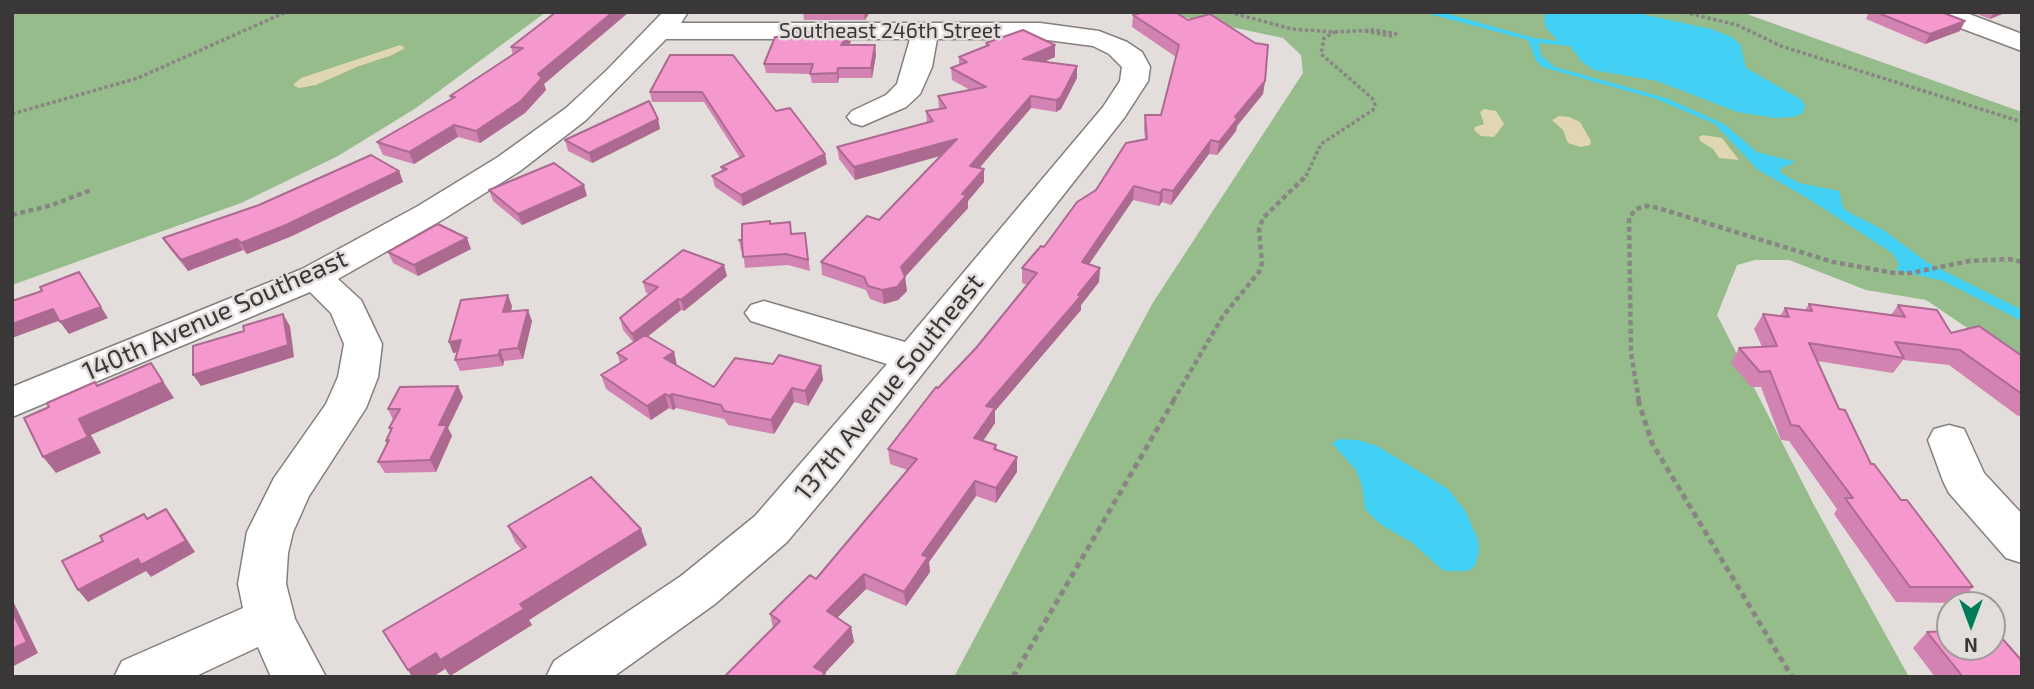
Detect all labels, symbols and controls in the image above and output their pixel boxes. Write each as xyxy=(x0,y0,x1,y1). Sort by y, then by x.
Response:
street label: Southeast 246th Street xyxy=(779,18,1001,44)
street label: 140th Avenue Southeast xyxy=(78,243,352,387)
street label: 137th Avenue Southeast xyxy=(788,267,990,507)
north arrow xyxy=(1936,591,2006,661)
text: N xyxy=(1964,634,1978,657)

